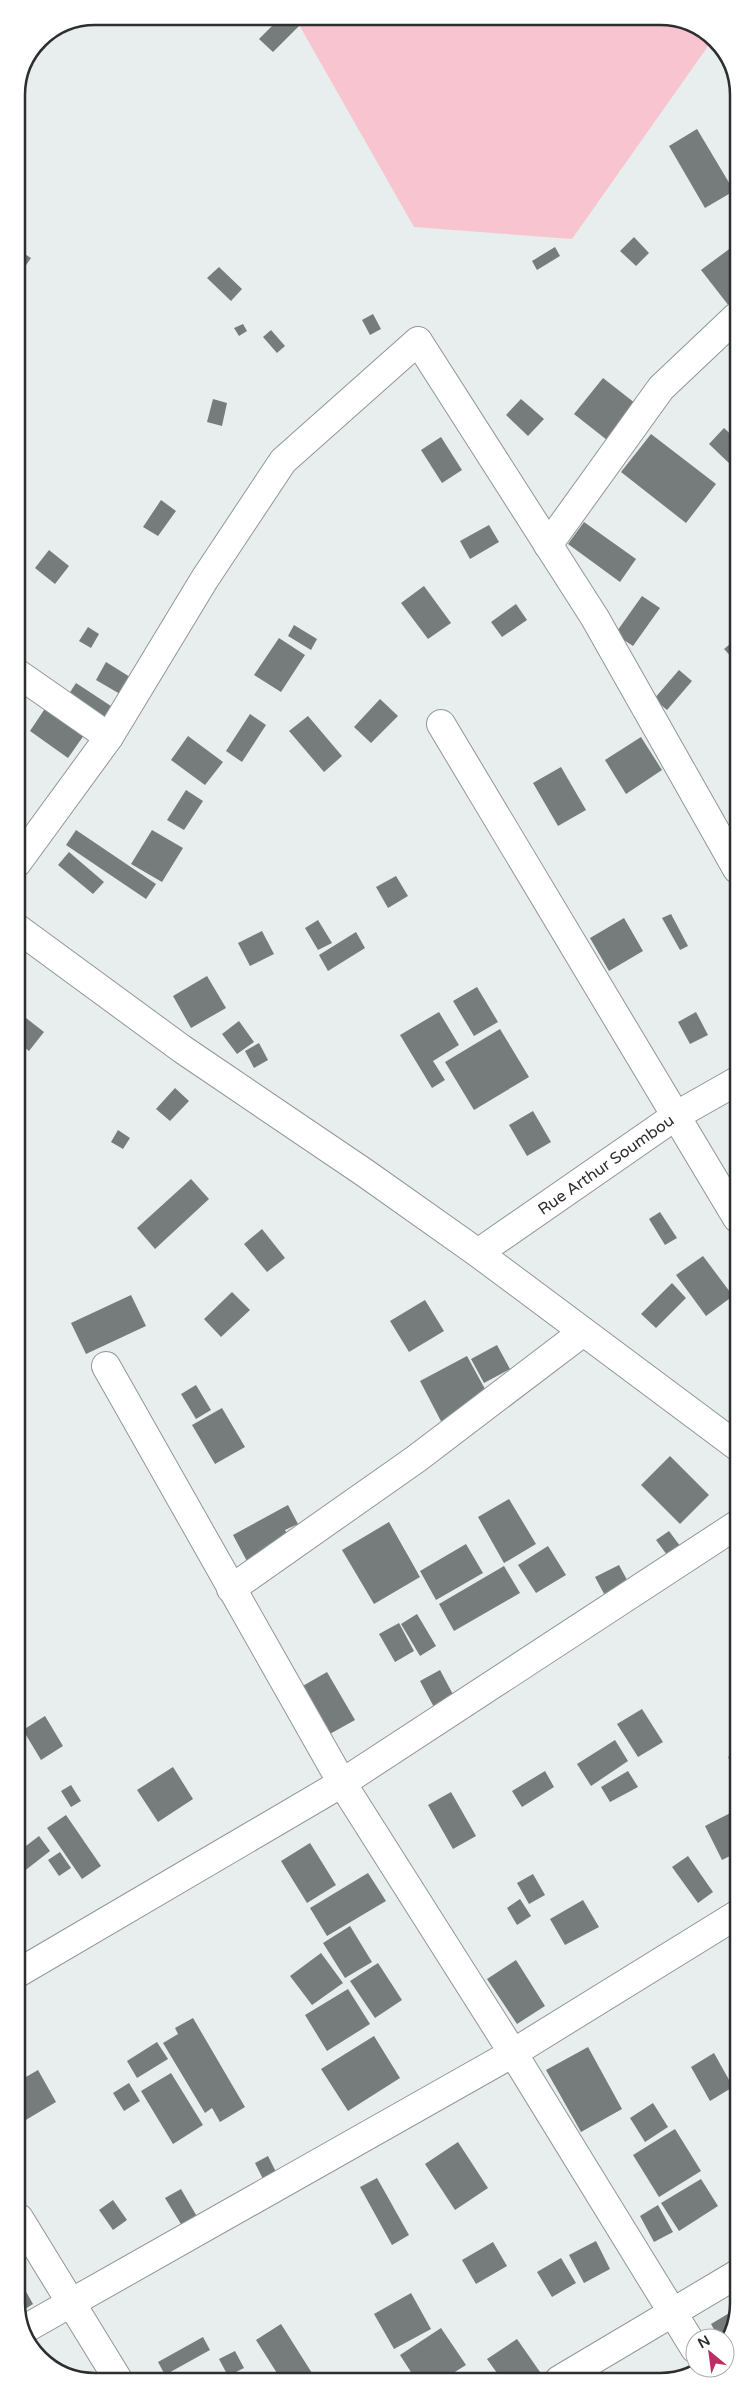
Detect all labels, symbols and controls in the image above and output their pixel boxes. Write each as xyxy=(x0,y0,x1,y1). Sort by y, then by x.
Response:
street label: Rue Arthur Soumbou xyxy=(534,1110,678,1220)
north arrow xyxy=(685,2328,735,2378)
text: N xyxy=(695,2332,713,2352)

